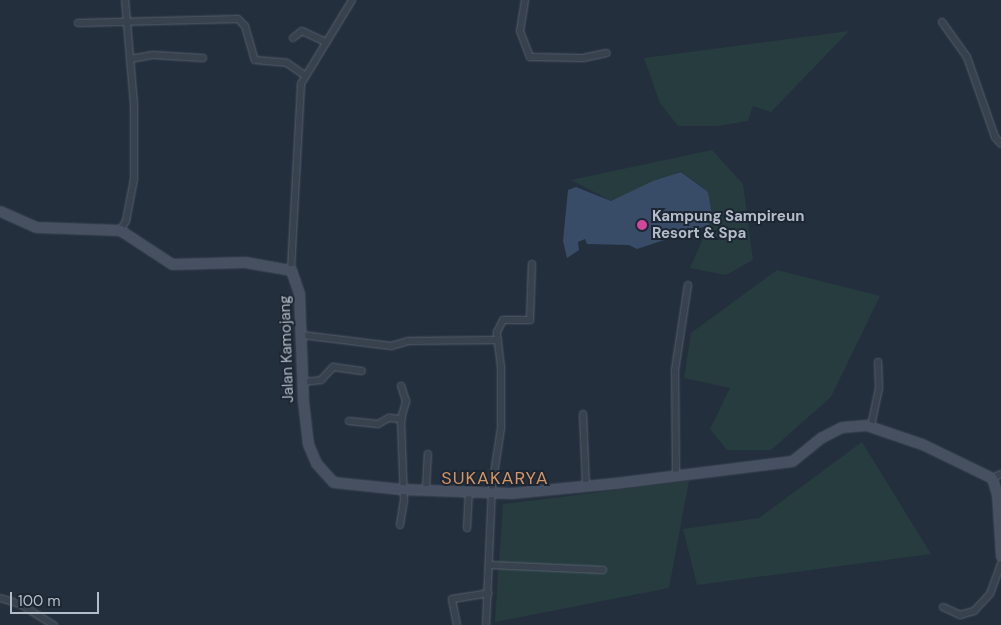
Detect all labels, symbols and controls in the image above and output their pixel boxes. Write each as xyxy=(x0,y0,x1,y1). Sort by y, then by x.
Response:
place label: Kampung Sampireun Resort & Spa xyxy=(652,207,804,242)
marker: Kampung Sampireun Resort & Spa xyxy=(636,219,648,231)
street label: Jalan Kamojang xyxy=(276,295,298,403)
district label: SUKAKARYA xyxy=(440,467,550,489)
scale bar xyxy=(12,582,101,614)
text: 100 m xyxy=(18,591,61,611)

